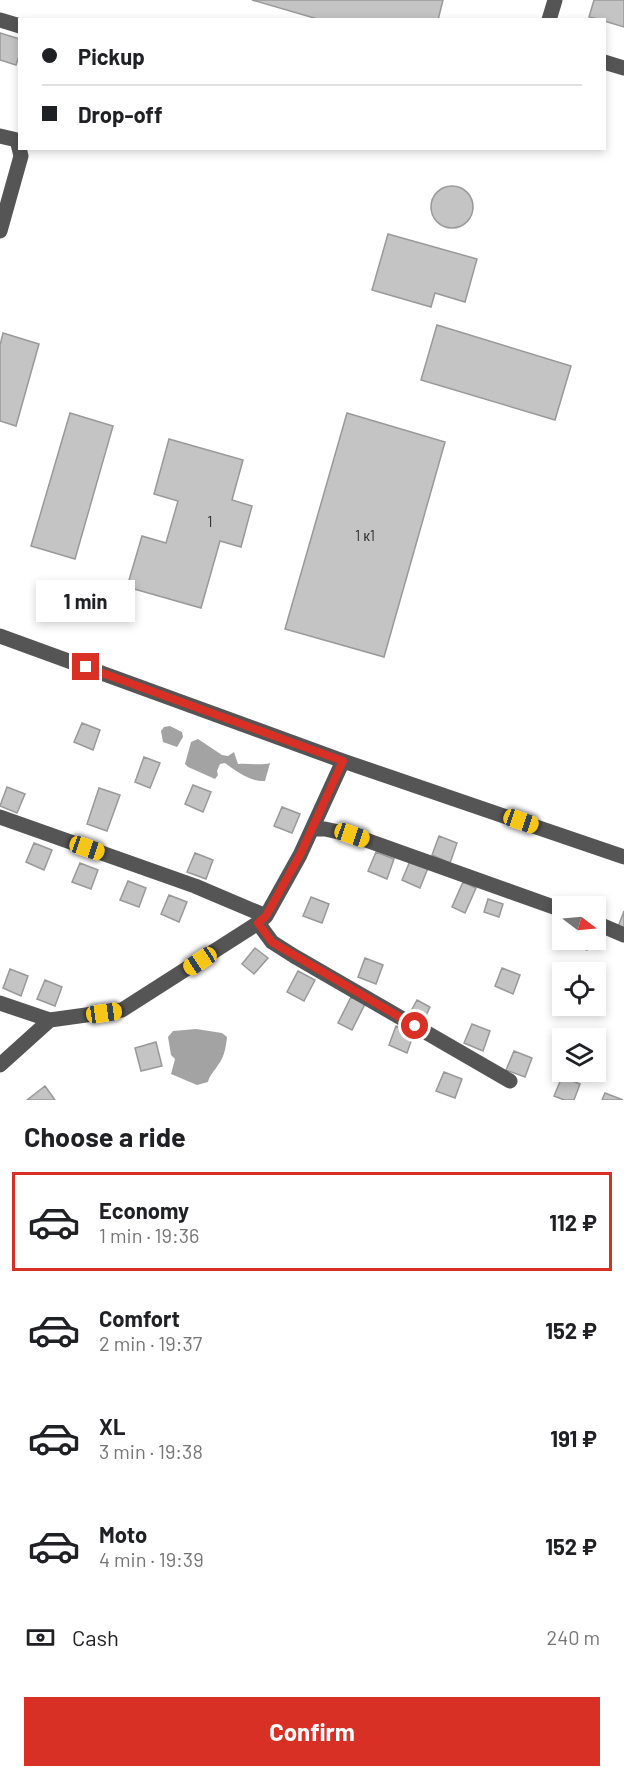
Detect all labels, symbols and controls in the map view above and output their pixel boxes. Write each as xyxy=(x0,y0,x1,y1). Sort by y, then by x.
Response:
text: Pickup xyxy=(78,43,145,69)
text: Drop-off xyxy=(78,101,162,127)
house number: 1 xyxy=(207,512,213,530)
house number: 1 к1 xyxy=(355,526,375,544)
callout: 1 min xyxy=(36,580,136,622)
text: 1 min xyxy=(64,589,107,613)
route end xyxy=(72,653,99,680)
car xyxy=(501,807,541,835)
car xyxy=(332,821,372,849)
car xyxy=(67,834,107,862)
north arrow xyxy=(552,896,606,950)
map controls xyxy=(552,896,606,1082)
car xyxy=(180,944,220,978)
button: locate xyxy=(552,962,606,1016)
car xyxy=(85,1002,123,1024)
route start xyxy=(401,1012,428,1039)
button: layers xyxy=(552,1028,606,1082)
text: Choose a ride xyxy=(24,1120,186,1152)
icon: car xyxy=(27,1195,81,1249)
text: Economy xyxy=(99,1197,189,1223)
text: 112 ₽ xyxy=(549,1209,597,1235)
text: 1 min · 19:36 xyxy=(99,1223,199,1247)
icon: car xyxy=(27,1303,81,1357)
text: Comfort xyxy=(99,1305,180,1331)
text: 152 ₽ xyxy=(545,1317,597,1343)
text: 2 min · 19:37 xyxy=(99,1331,202,1355)
icon: car xyxy=(27,1411,81,1465)
text: XL xyxy=(99,1413,125,1439)
text: 191 ₽ xyxy=(550,1425,597,1451)
text: 3 min · 19:38 xyxy=(99,1439,203,1463)
icon: car xyxy=(27,1519,81,1573)
text: Moto xyxy=(99,1521,147,1547)
text: 152 ₽ xyxy=(545,1533,597,1559)
text: 4 min · 19:39 xyxy=(99,1547,204,1571)
icon: cash xyxy=(24,1621,57,1654)
text: Cash xyxy=(72,1624,119,1650)
text: 240 m xyxy=(546,1625,600,1649)
button: Confirm xyxy=(24,1697,600,1766)

